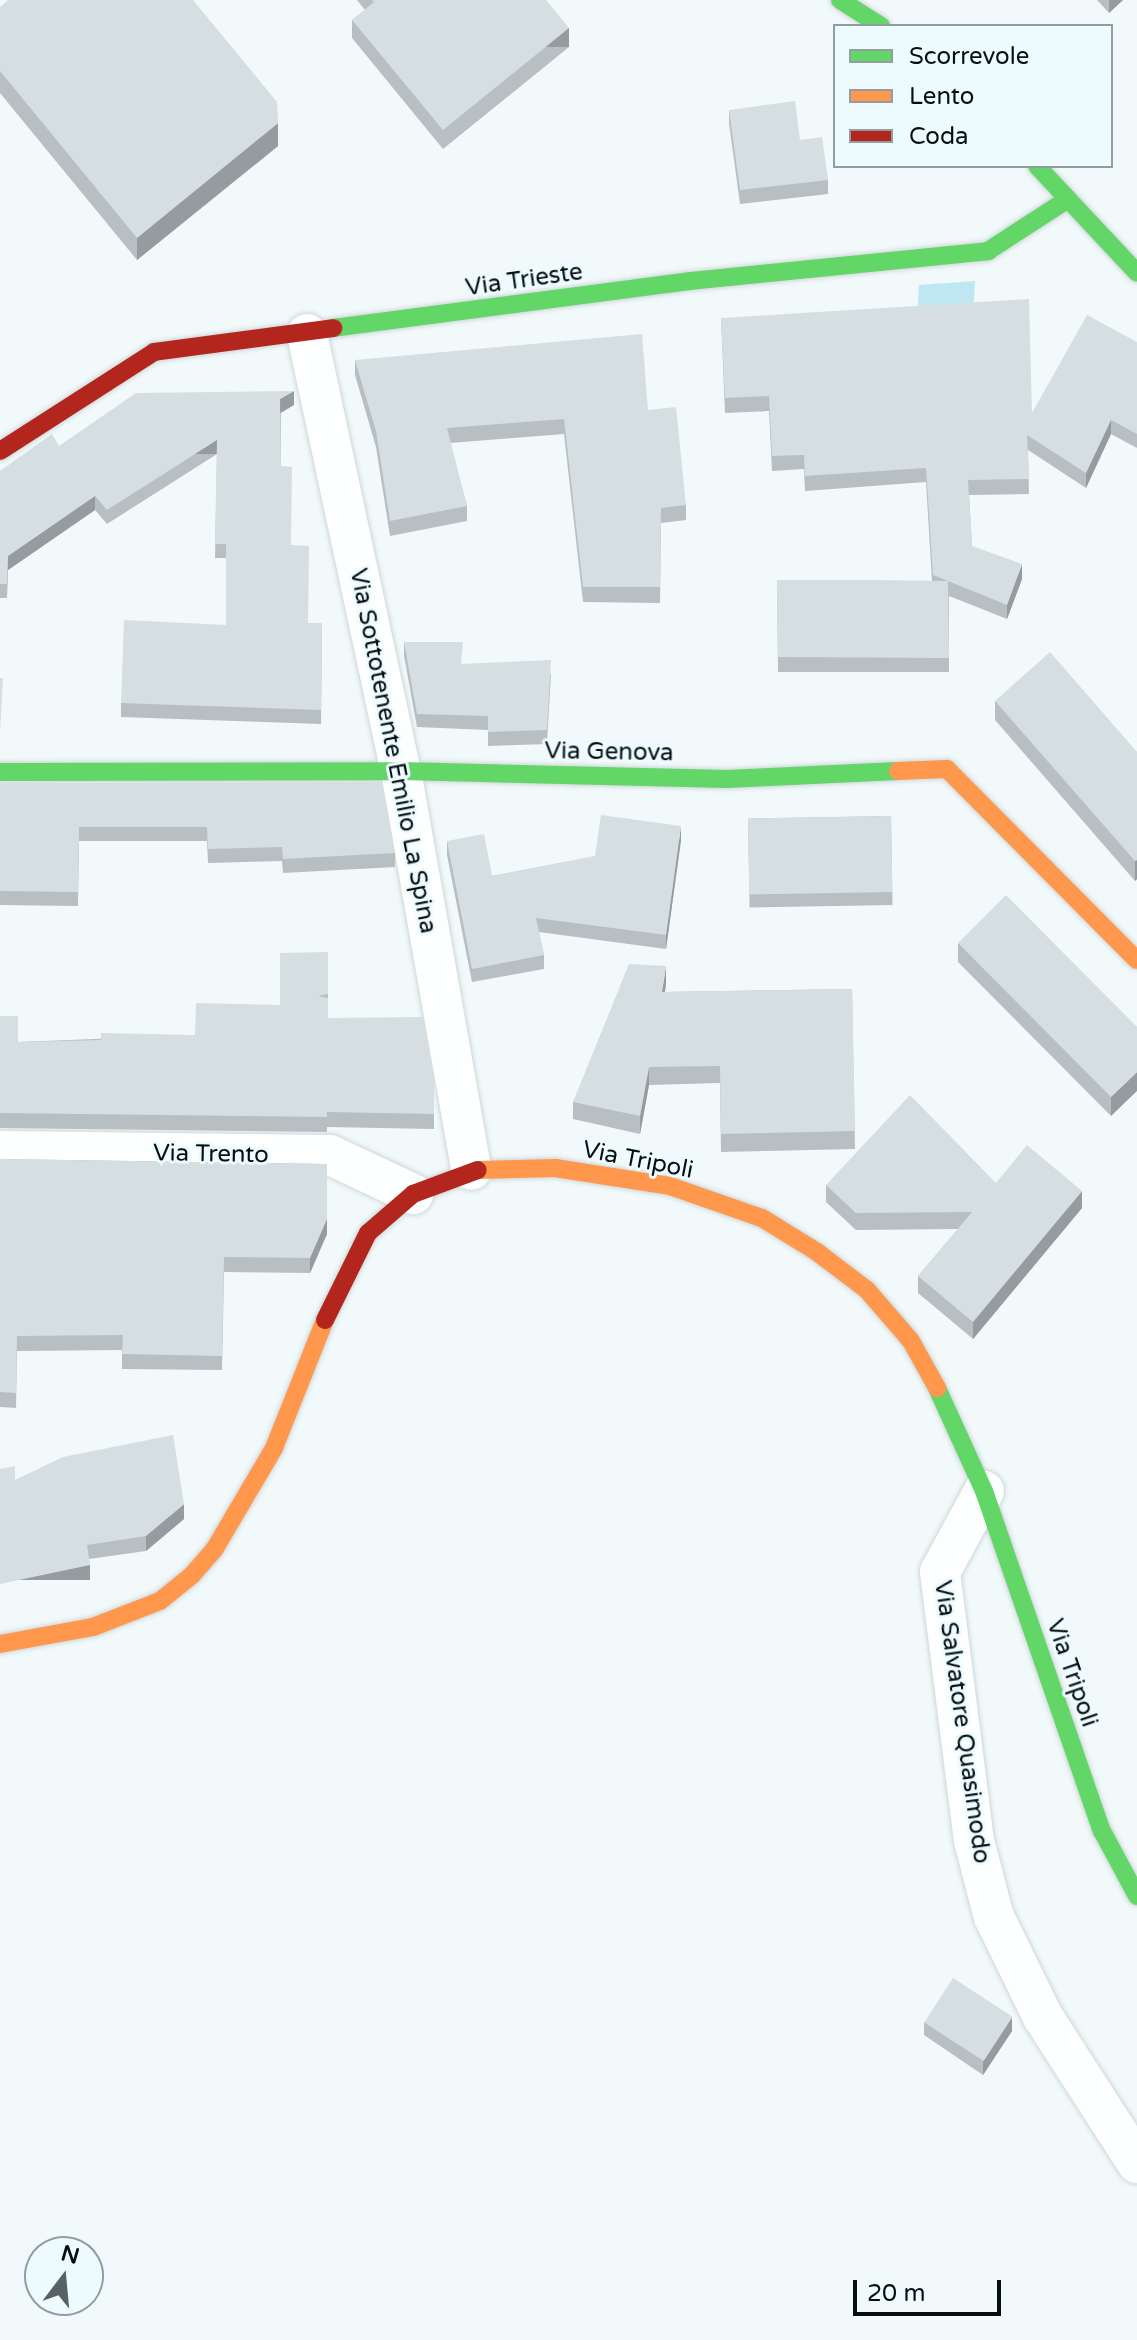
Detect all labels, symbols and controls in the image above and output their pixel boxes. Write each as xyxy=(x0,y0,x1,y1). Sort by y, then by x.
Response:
legend xyxy=(833,24,1113,168)
text: Scorrevole xyxy=(909,42,1029,71)
text: Lento xyxy=(909,82,974,111)
text: Coda xyxy=(909,122,969,151)
street label: Via Trieste xyxy=(464,258,584,302)
street label: Via Sottotenente Emilio La Spina xyxy=(343,566,443,936)
street label: Via Genova xyxy=(544,736,674,768)
street label: Via Tripoli xyxy=(580,1135,696,1185)
street label: Via Trento xyxy=(153,1139,269,1169)
street label: Via Salvatore Quasimodo xyxy=(928,1579,996,1865)
street label: Via Tripoli xyxy=(1040,1615,1104,1731)
north arrow xyxy=(24,2236,104,2316)
text: N xyxy=(58,2240,82,2270)
scale bar xyxy=(857,2264,1005,2314)
text: 20 m xyxy=(867,2279,925,2308)

